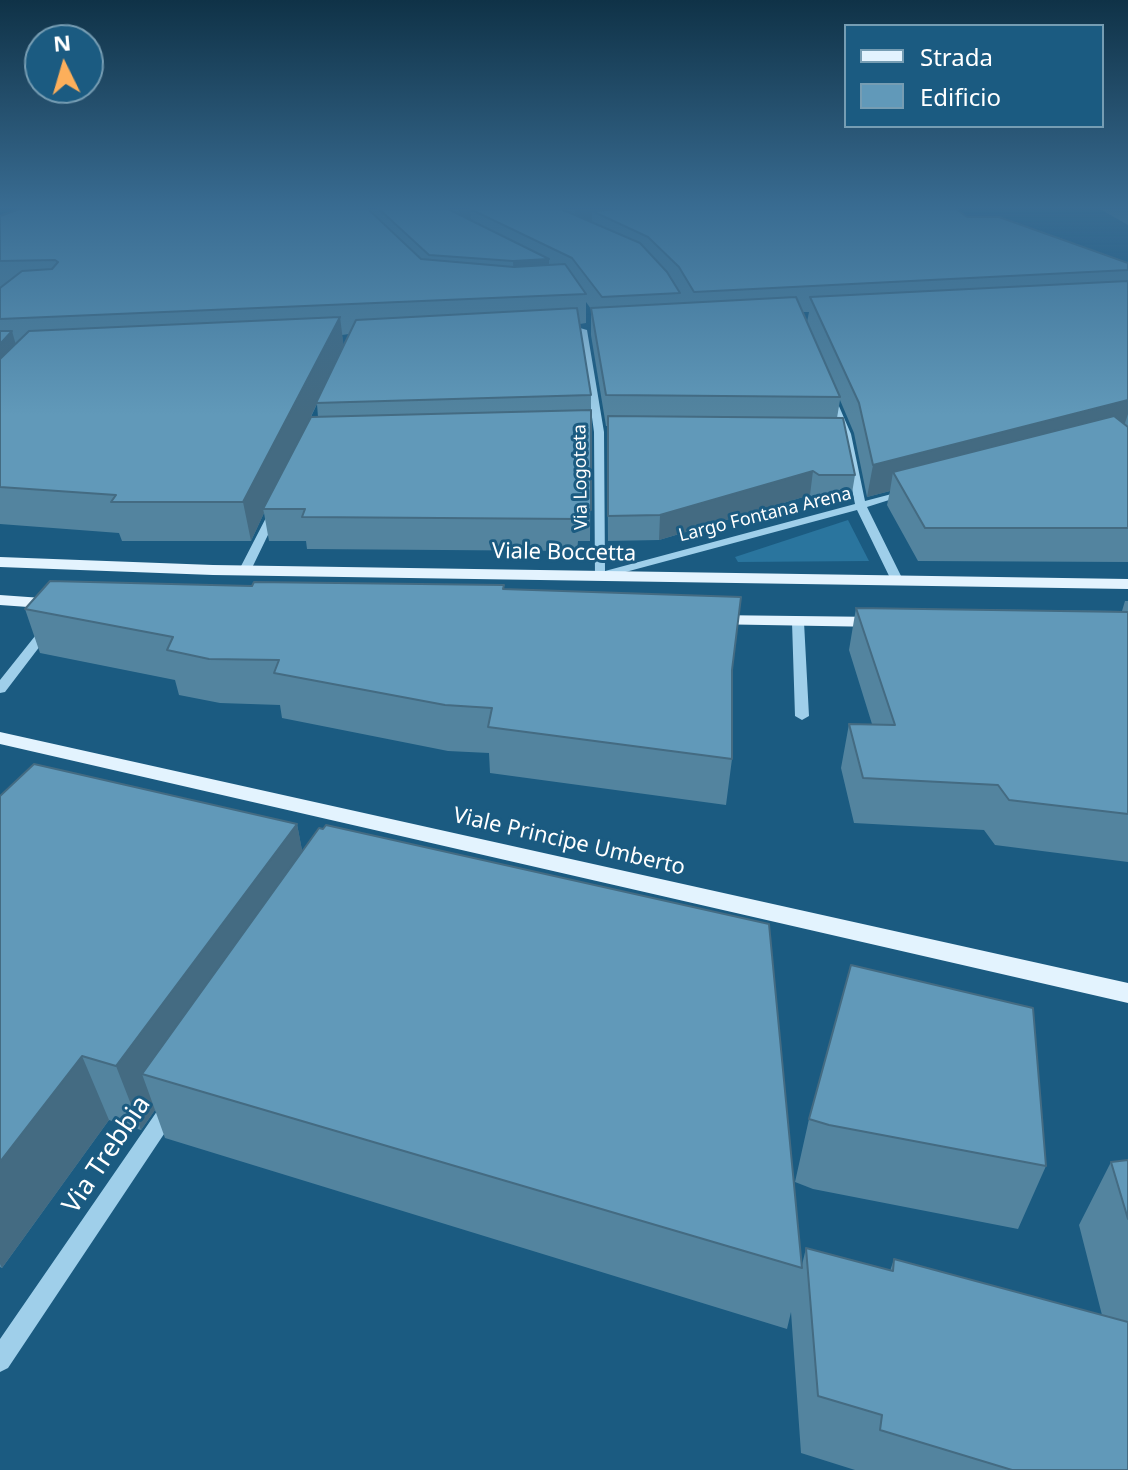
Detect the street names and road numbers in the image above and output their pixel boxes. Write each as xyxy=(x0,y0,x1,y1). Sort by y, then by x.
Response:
street label: Via Logoteta xyxy=(569,424,593,530)
street label: Largo Fontana Arena xyxy=(676,483,854,547)
street label: Viale Boccetta xyxy=(492,539,636,567)
street label: Viale Principe Umberto xyxy=(450,802,688,882)
street label: Via Trebbia xyxy=(56,1090,158,1220)

